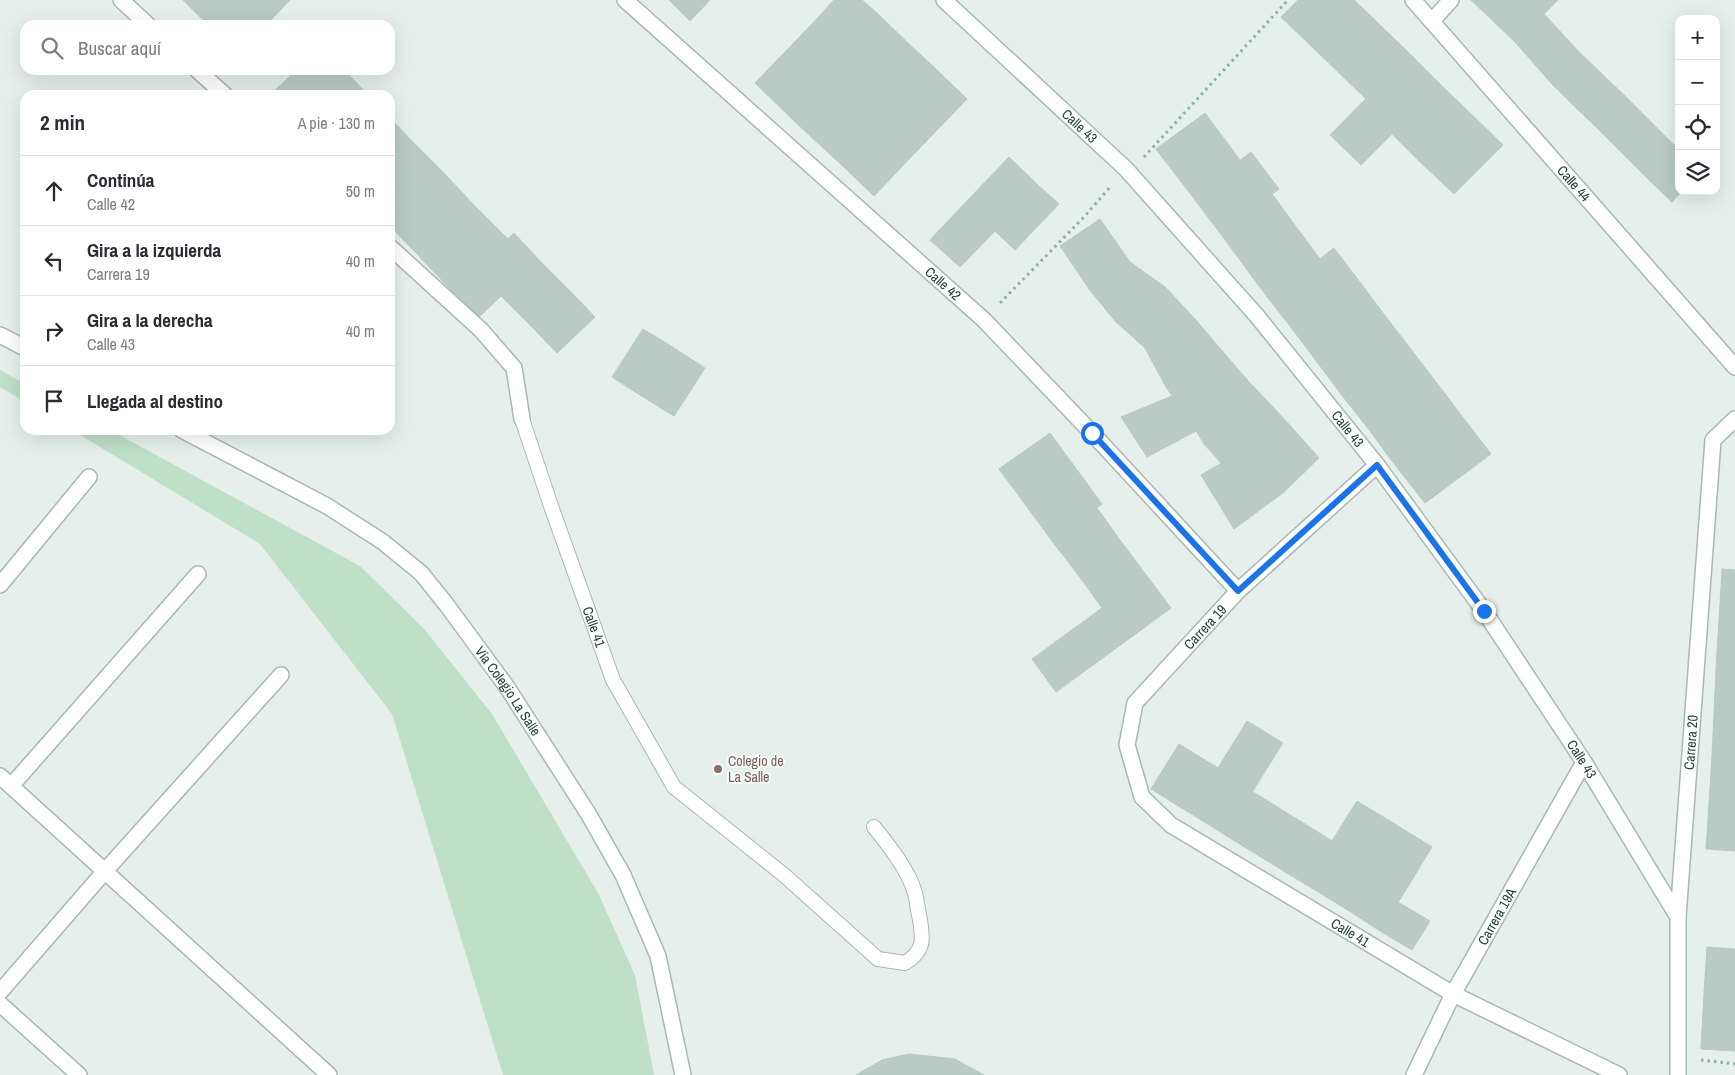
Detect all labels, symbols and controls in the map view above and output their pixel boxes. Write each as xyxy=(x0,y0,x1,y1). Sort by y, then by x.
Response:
map controls xyxy=(1675,15,1720,195)
button: + xyxy=(1675,15,1720,60)
search box xyxy=(20,20,395,75)
icon: search xyxy=(38,34,66,62)
text: Buscar aquí xyxy=(78,35,161,61)
button: − xyxy=(1675,60,1720,105)
street label: Calle 43 xyxy=(1058,105,1101,147)
button: locate xyxy=(1675,105,1720,150)
text: 2 min xyxy=(40,108,85,137)
text: A pie · 130 m xyxy=(298,112,375,134)
button: layers xyxy=(1675,150,1720,195)
street label: Calle 44 xyxy=(1553,162,1595,206)
text: Continúa xyxy=(87,167,155,193)
icon: ahead xyxy=(40,177,68,205)
text: 50 m xyxy=(346,180,375,202)
text: Calle 42 xyxy=(87,193,135,215)
text: Gira a la izquierda xyxy=(87,237,221,263)
icon: left xyxy=(40,247,68,275)
text: 40 m xyxy=(346,250,375,272)
text: Carrera 19 xyxy=(87,263,150,285)
street label: Calle 42 xyxy=(921,263,965,304)
text: Gira a la derecha xyxy=(87,307,213,333)
icon: right xyxy=(40,317,68,345)
text: 40 m xyxy=(346,320,375,342)
text: Calle 43 xyxy=(87,333,135,355)
icon: arrive xyxy=(40,387,68,415)
text: Llegada al destino xyxy=(87,388,223,414)
street label: Calle 43 xyxy=(1328,407,1368,451)
route start xyxy=(1081,422,1104,445)
route end xyxy=(1473,600,1496,623)
street label: Carrera 19 xyxy=(1180,601,1230,653)
street label: Calle 41 xyxy=(579,604,610,650)
street label: Vía Colegio La Salle xyxy=(471,643,545,739)
street label: Carrera 20 xyxy=(1680,714,1702,771)
street label: Calle 43 xyxy=(1563,736,1601,782)
place label: Colegio de La Salle xyxy=(728,752,784,786)
marker: Colegio de La Salle xyxy=(712,763,724,775)
street label: Carrera 19A xyxy=(1474,884,1520,948)
street label: Calle 41 xyxy=(1328,914,1374,951)

